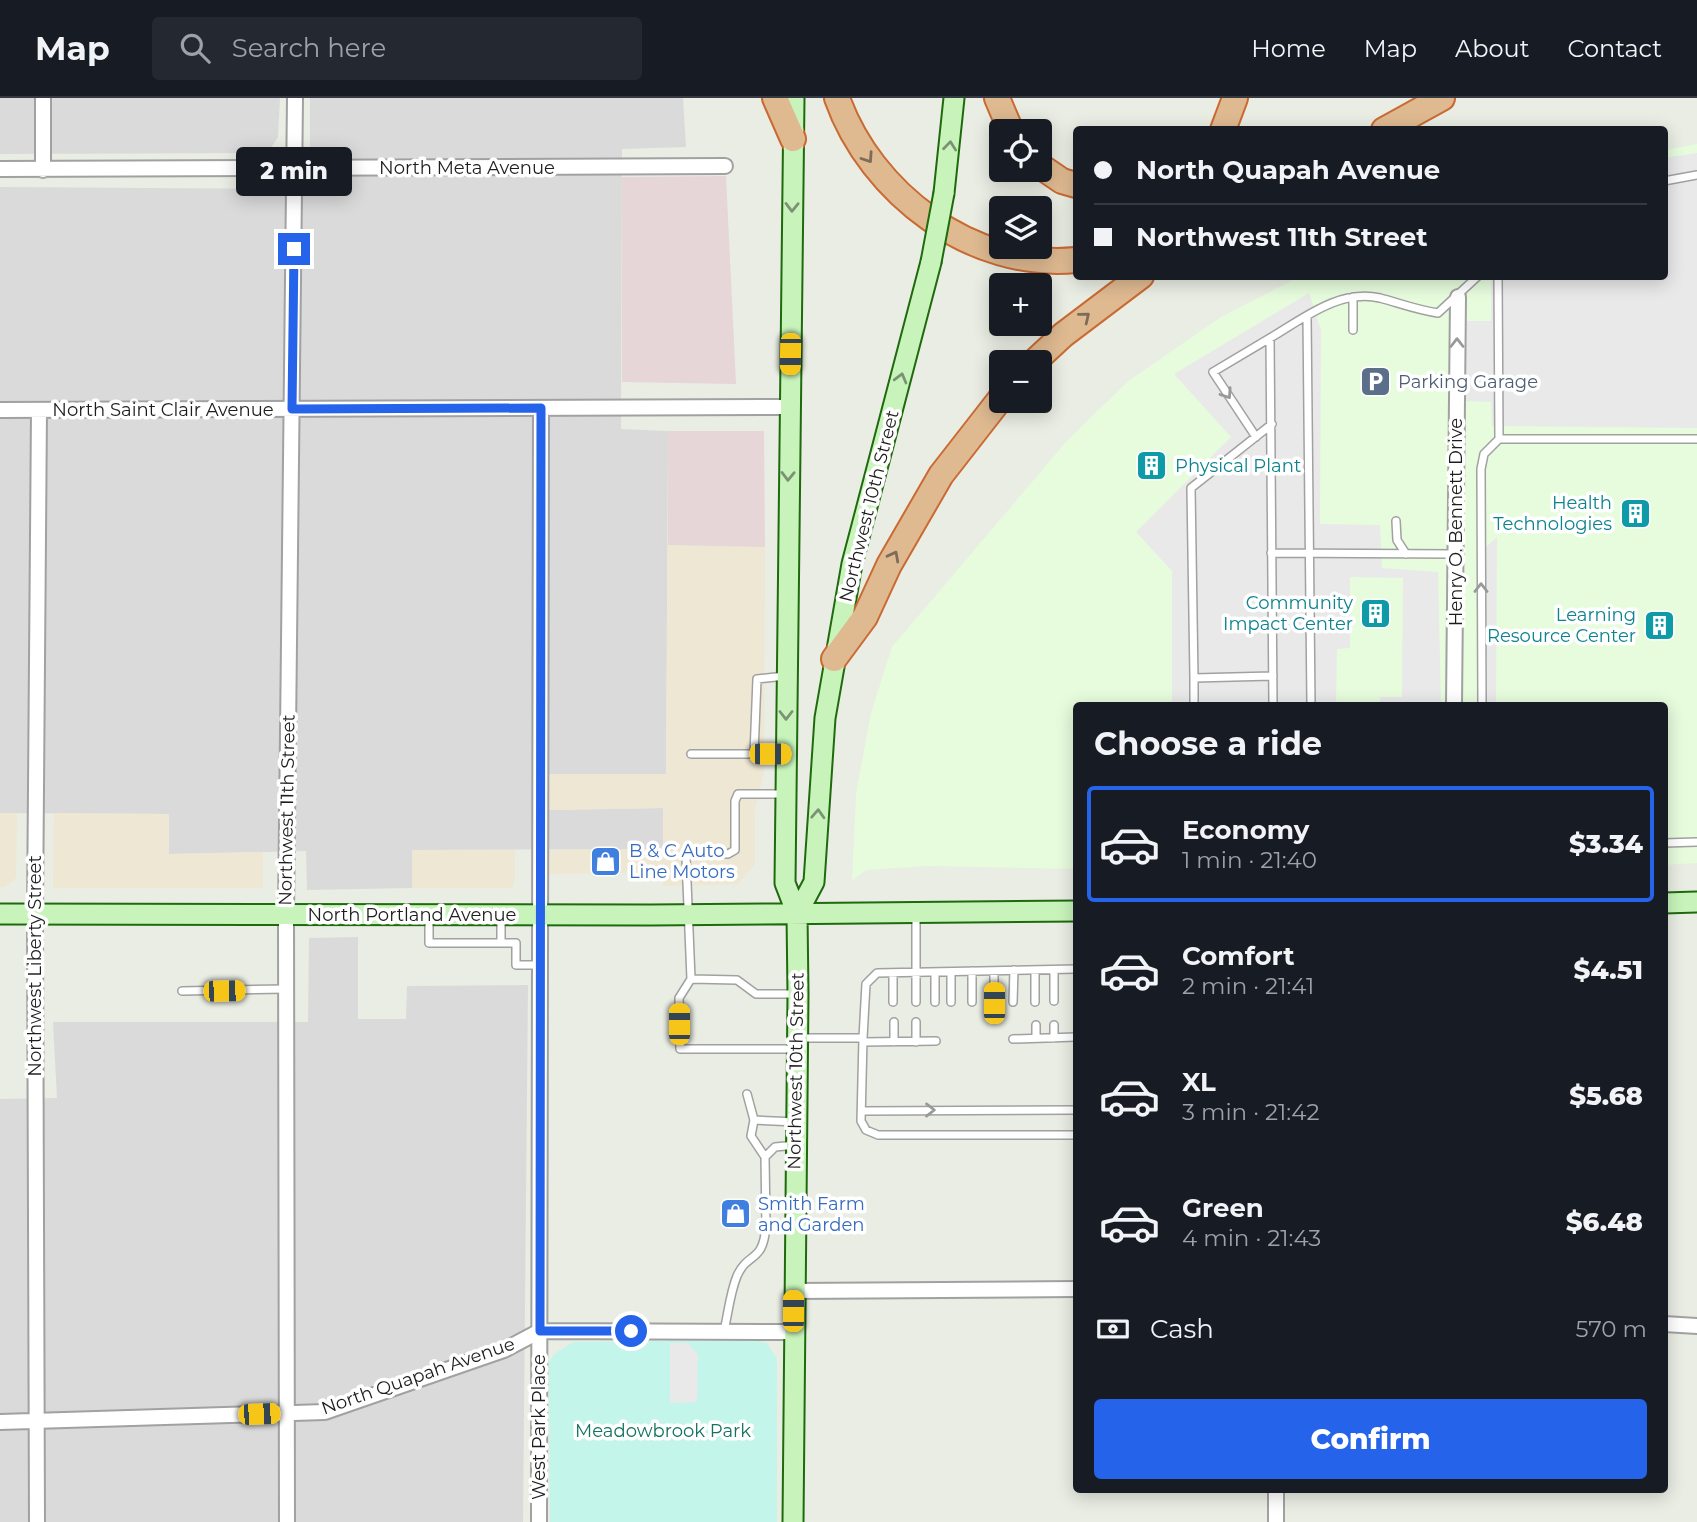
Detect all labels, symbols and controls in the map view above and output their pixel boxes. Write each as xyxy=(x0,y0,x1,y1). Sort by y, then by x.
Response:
search box xyxy=(152,17,642,80)
text: Map xyxy=(35,28,110,68)
icon: search xyxy=(176,29,214,67)
text: Search here xyxy=(232,32,386,64)
text: Home xyxy=(1251,34,1326,63)
text: Map xyxy=(1364,34,1417,63)
text: About xyxy=(1455,34,1529,63)
text: Contact xyxy=(1567,34,1662,63)
map controls xyxy=(989,119,1052,413)
button: locate xyxy=(989,119,1052,182)
one-way arrow xyxy=(942,140,957,152)
callout: 2 min xyxy=(236,148,352,197)
one-way arrow xyxy=(860,150,872,163)
text: North Quapah Avenue xyxy=(1136,154,1440,186)
text: 2 min xyxy=(260,157,328,185)
street label: North Meta Avenue xyxy=(379,157,555,179)
button: layers xyxy=(989,196,1052,259)
one-way arrow xyxy=(785,202,800,213)
text: Northwest 11th Street xyxy=(1136,221,1428,253)
route end xyxy=(278,233,310,265)
button: + xyxy=(989,273,1052,336)
one-way arrow xyxy=(1077,313,1090,325)
car xyxy=(780,333,801,375)
one-way arrow xyxy=(1449,337,1465,348)
button: − xyxy=(989,350,1052,413)
parking icon: Parking Garage xyxy=(1358,365,1392,399)
place label: Parking Garage xyxy=(1398,371,1538,393)
one-way arrow xyxy=(893,372,908,384)
one-way arrow xyxy=(1219,386,1232,399)
street label: North Saint Clair Avenue xyxy=(52,399,274,421)
street label: Northwest 10th Street xyxy=(834,408,904,604)
street label: Henry O. Bennett Drive xyxy=(1445,418,1467,626)
building icon: Physical Plant xyxy=(1135,449,1169,483)
place label: Physical Plant xyxy=(1175,455,1301,477)
one-way arrow xyxy=(780,471,796,481)
place label: Health Technologies xyxy=(1493,492,1612,535)
building icon: Health Technologies xyxy=(1618,496,1652,530)
one-way arrow xyxy=(886,550,899,563)
one-way arrow xyxy=(1473,582,1489,593)
place label: Community Impact Center xyxy=(1223,592,1353,635)
building icon: Community Impact Center xyxy=(1359,596,1393,630)
place label: Learning Resource Center xyxy=(1487,604,1636,647)
building icon: Learning Resource Center xyxy=(1642,608,1676,642)
one-way arrow xyxy=(778,711,794,721)
street label: Northwest 11th Street xyxy=(274,714,300,906)
text: Choose a ride xyxy=(1094,724,1322,763)
car xyxy=(750,744,792,765)
one-way arrow xyxy=(811,808,826,819)
icon: car xyxy=(1098,813,1161,876)
text: Economy xyxy=(1182,814,1309,846)
text: $3.34 xyxy=(1569,828,1643,860)
place label: B & C Auto Line Motors xyxy=(629,840,735,883)
shop icon: B & C Auto Line Motors xyxy=(589,844,623,878)
text: 1 min · 21:40 xyxy=(1182,846,1317,874)
street label: Northwest Liberty Street xyxy=(24,855,46,1077)
street label: North Portland Avenue xyxy=(308,904,517,926)
icon: car xyxy=(1098,939,1161,1002)
text: Comfort xyxy=(1182,940,1294,972)
text: $4.51 xyxy=(1574,954,1643,986)
street label: Northwest 10th Street xyxy=(783,972,809,1170)
text: 2 min · 21:41 xyxy=(1182,972,1314,1000)
car xyxy=(203,980,246,1002)
car xyxy=(984,982,1005,1024)
car xyxy=(669,1003,690,1045)
icon: car xyxy=(1098,1065,1161,1128)
text: XL xyxy=(1182,1066,1216,1098)
text: $5.68 xyxy=(1569,1080,1643,1112)
text: 3 min · 21:42 xyxy=(1182,1098,1319,1126)
one-way arrow xyxy=(925,1103,936,1118)
icon: car xyxy=(1098,1191,1161,1254)
text: Green xyxy=(1182,1192,1264,1224)
place label: Smith Farm and Garden xyxy=(758,1193,865,1236)
shop icon: Smith Farm and Garden xyxy=(718,1197,752,1231)
text: $6.48 xyxy=(1566,1206,1643,1238)
text: 4 min · 21:43 xyxy=(1182,1224,1321,1252)
car xyxy=(783,1290,804,1332)
icon: cash xyxy=(1094,1310,1132,1348)
text: Cash xyxy=(1150,1313,1214,1345)
route start xyxy=(615,1315,647,1347)
text: 570 m xyxy=(1576,1315,1647,1343)
street label: North Quapah Avenue xyxy=(318,1333,518,1419)
street label: West Park Place xyxy=(528,1354,550,1500)
button: Confirm xyxy=(1094,1399,1647,1479)
car xyxy=(238,1403,281,1425)
park label: Meadowbrook Park xyxy=(575,1420,751,1442)

